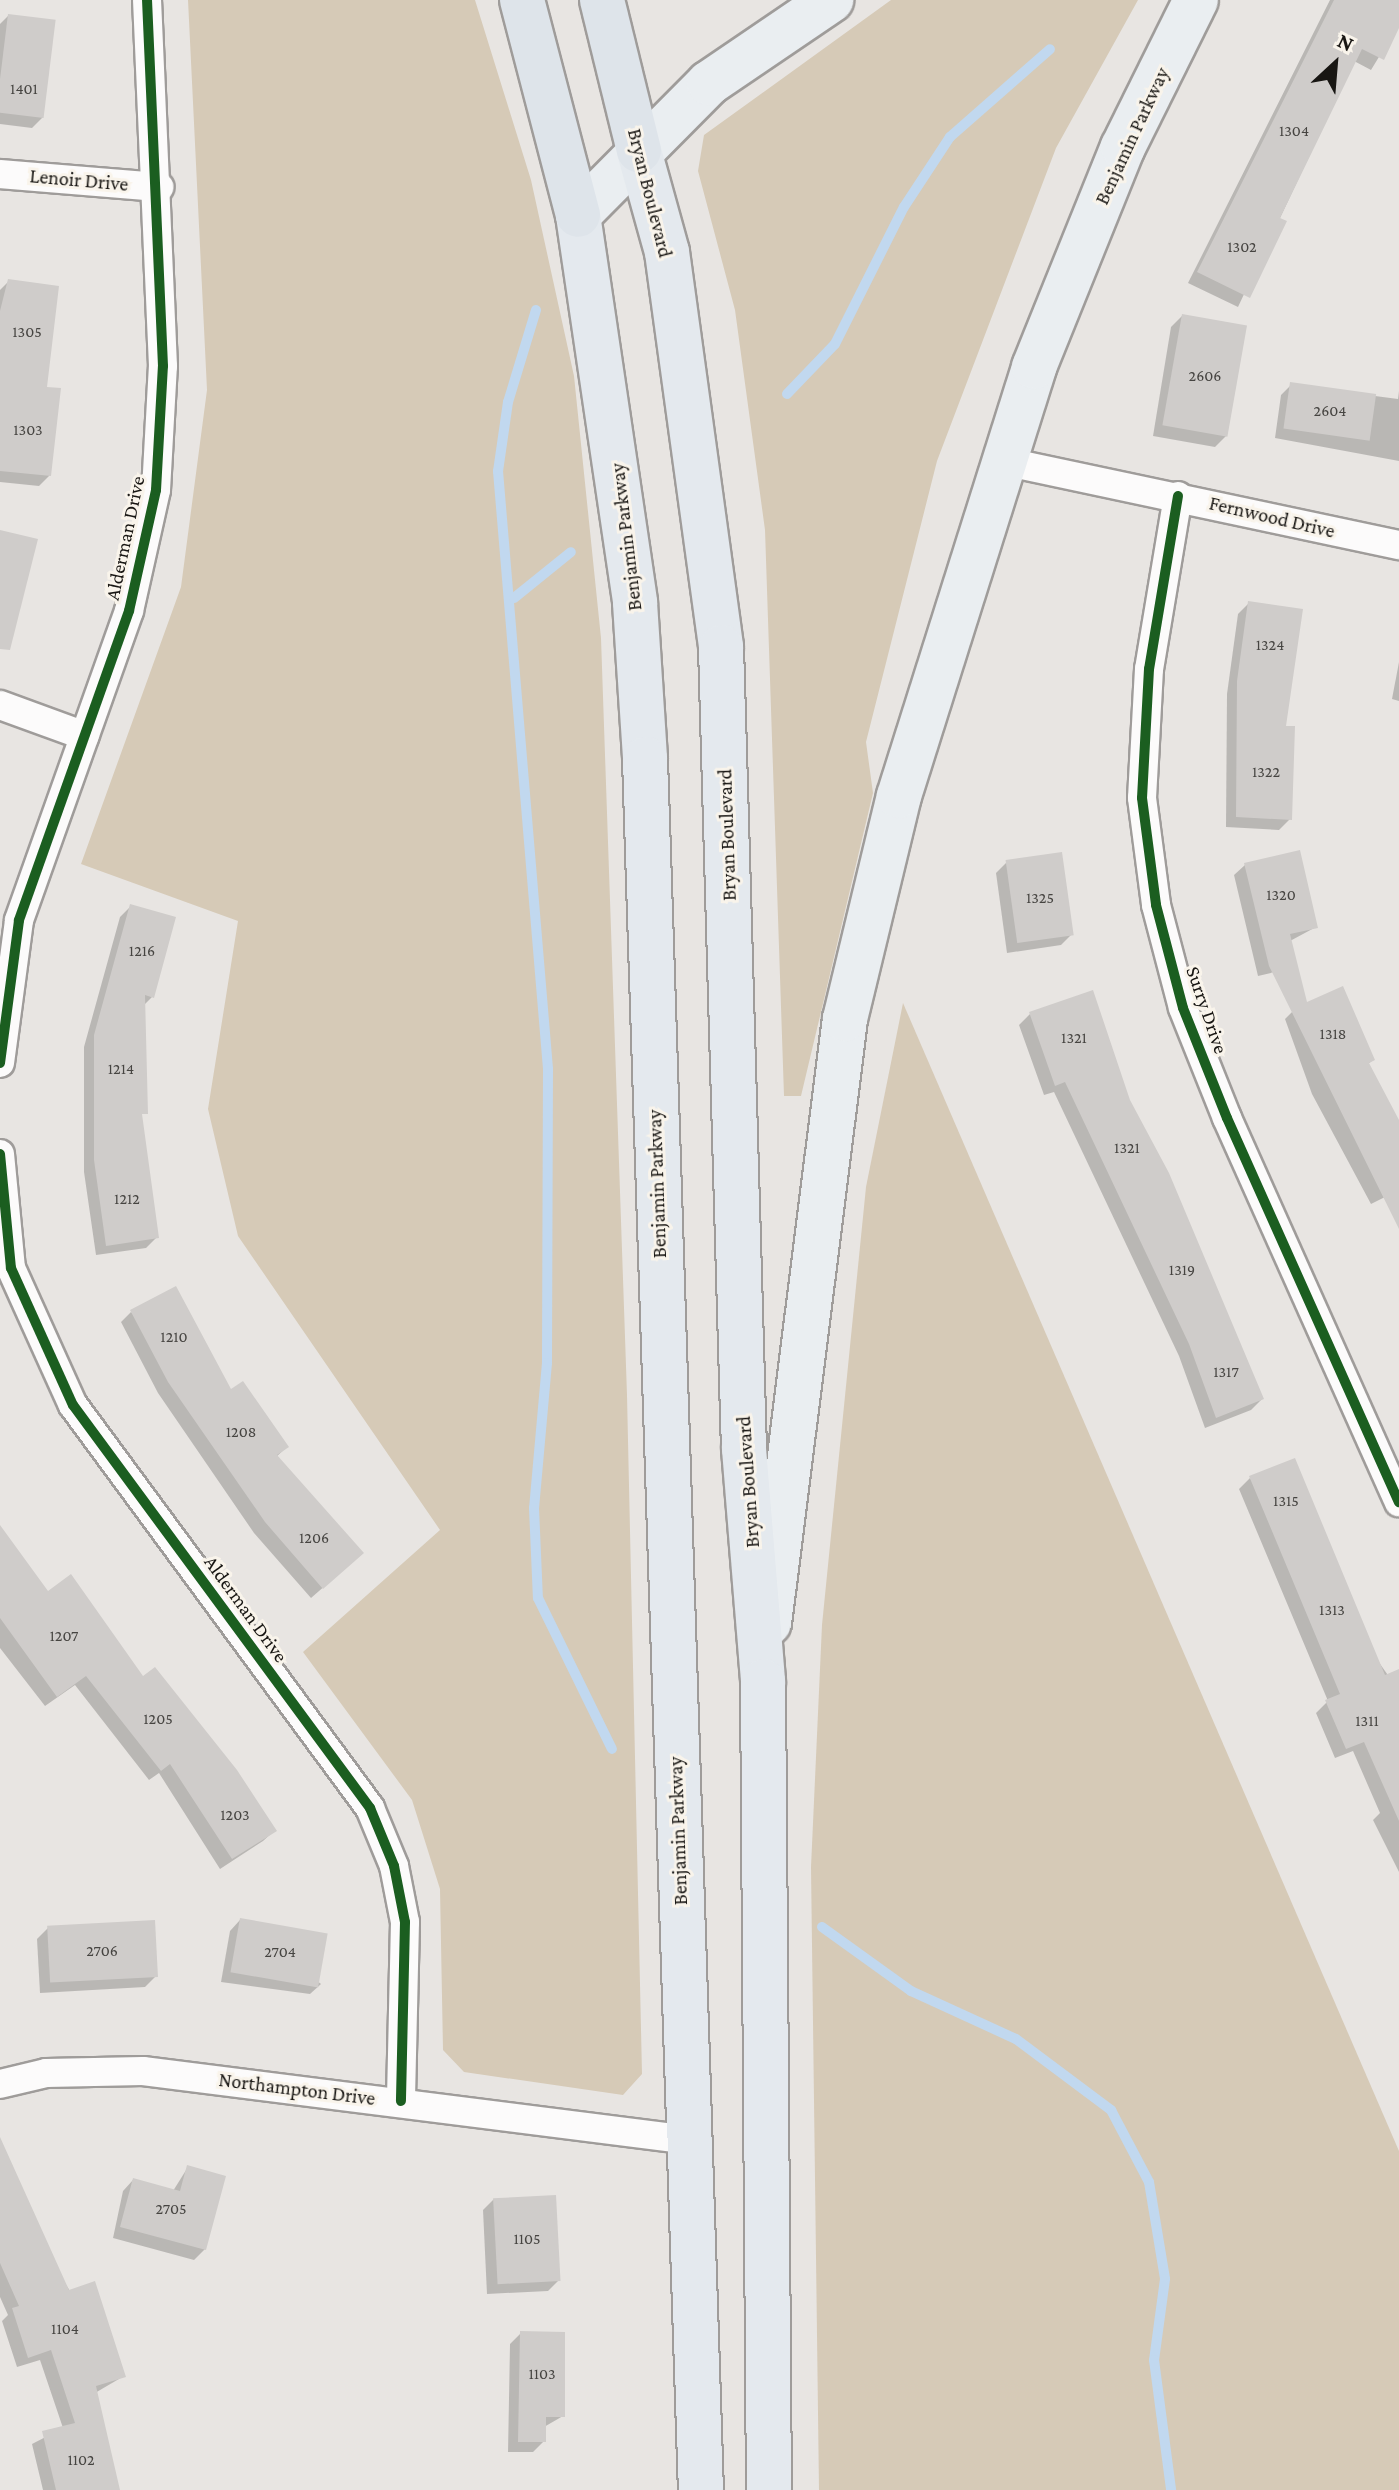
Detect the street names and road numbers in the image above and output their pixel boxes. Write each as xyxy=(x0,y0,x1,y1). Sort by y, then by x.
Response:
street label: Benjamin Parkway xyxy=(1090,64,1174,208)
street label: Bryan Boulevard xyxy=(622,126,678,260)
street label: Lenoir Drive xyxy=(29,164,129,196)
street label: Benjamin Parkway xyxy=(605,462,647,612)
street label: Alderman Drive xyxy=(100,474,150,602)
street label: Fernwood Drive xyxy=(1207,491,1337,543)
street label: Bryan Boulevard xyxy=(713,769,741,901)
street label: Surry Drive xyxy=(1181,963,1233,1057)
street label: Benjamin Parkway xyxy=(642,1109,672,1259)
street label: Bryan Boulevard xyxy=(731,1415,765,1549)
street label: Alderman Drive xyxy=(199,1551,293,1667)
street label: Benjamin Parkway xyxy=(663,1756,693,1906)
street label: Northampton Drive xyxy=(217,2067,377,2111)

